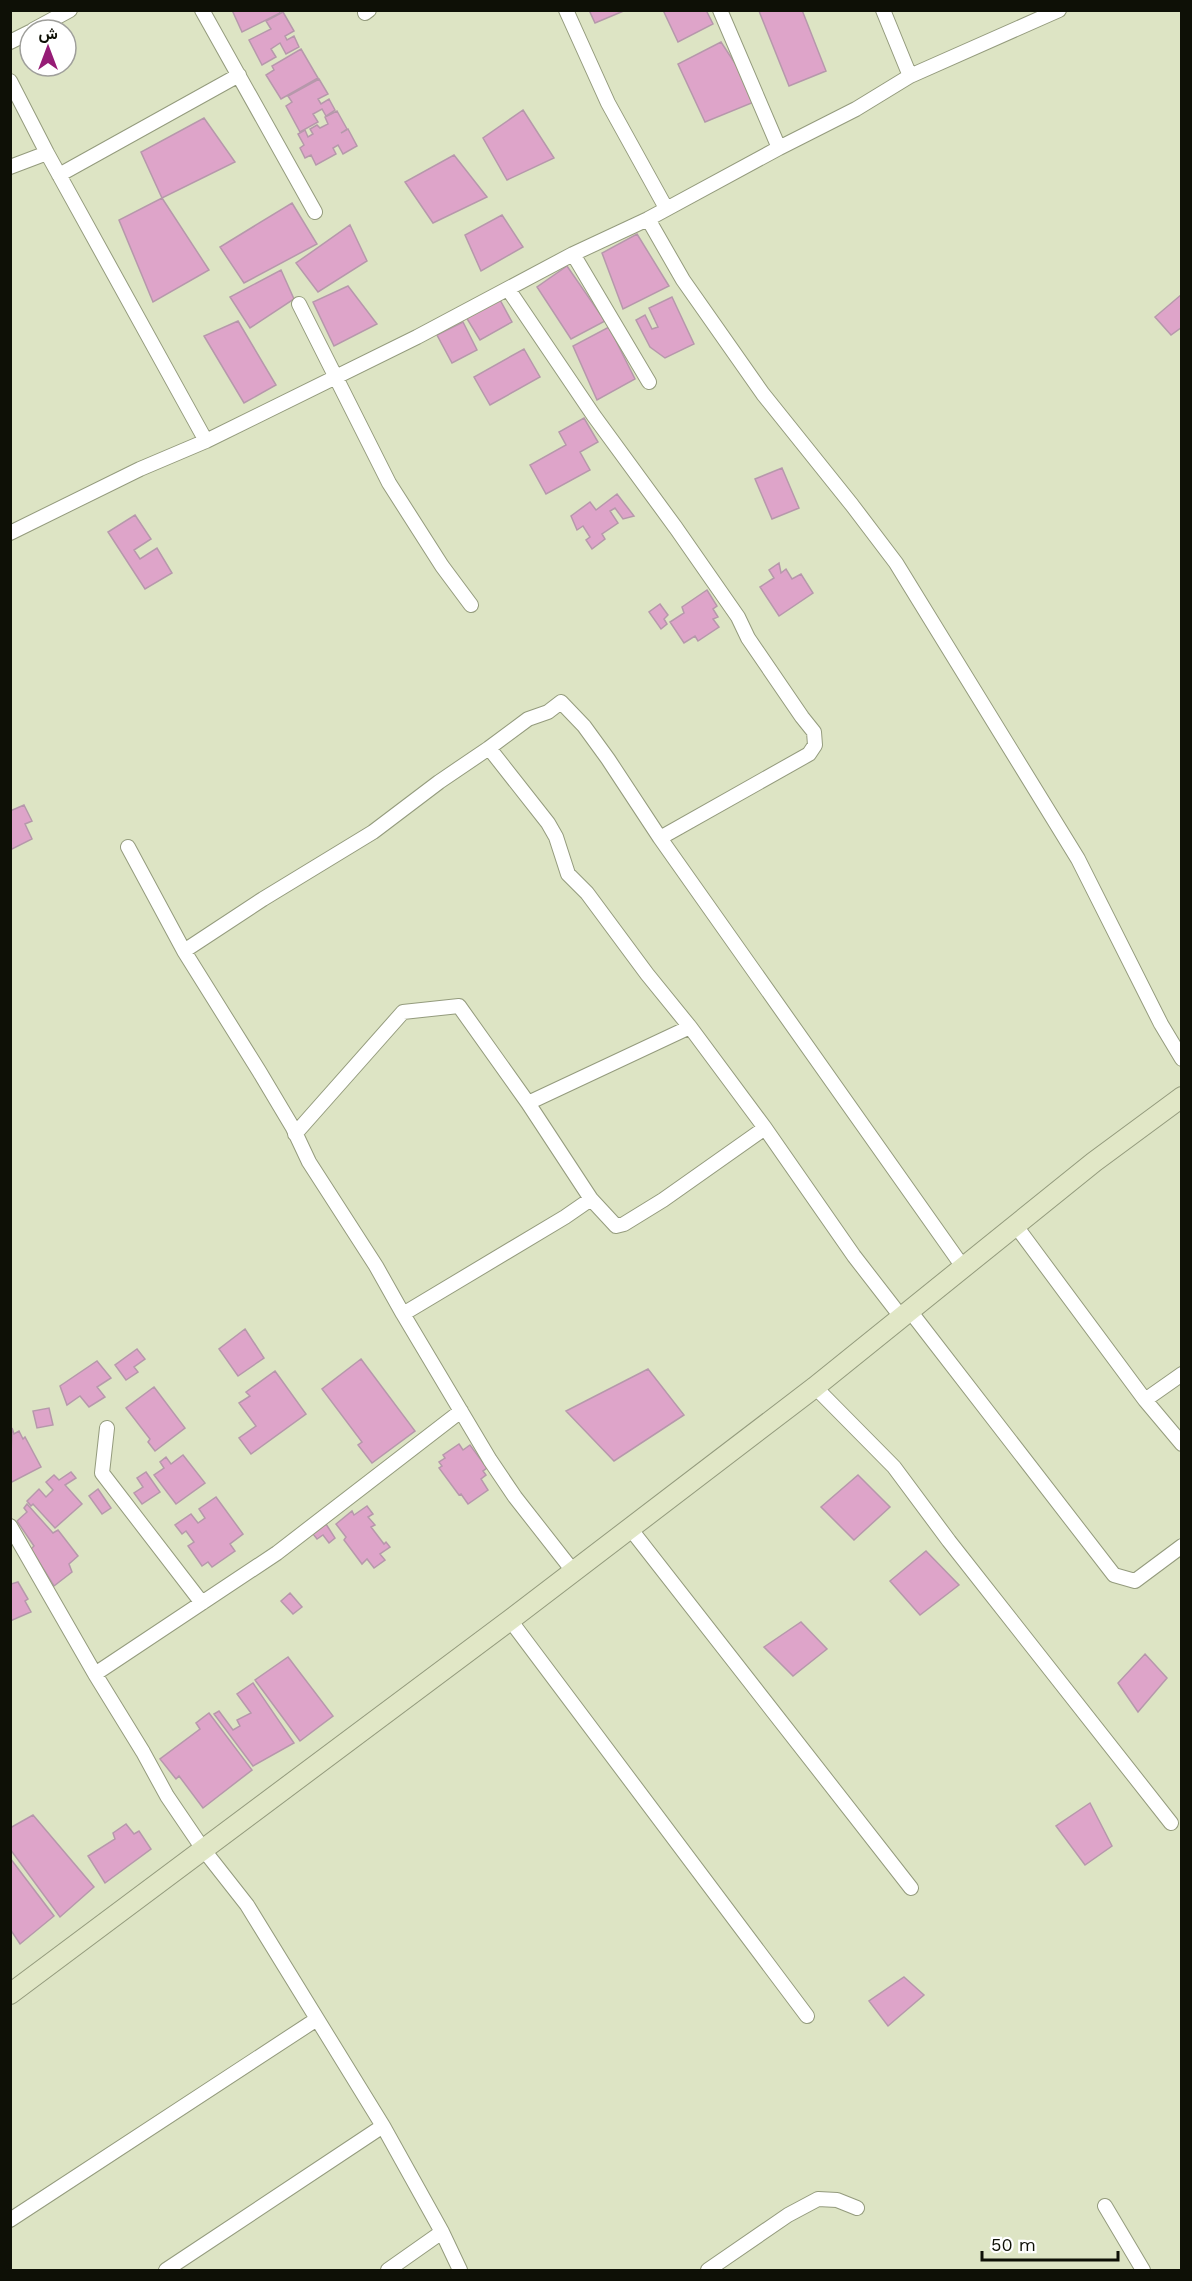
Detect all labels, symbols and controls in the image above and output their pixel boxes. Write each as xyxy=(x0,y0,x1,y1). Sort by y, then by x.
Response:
north arrow xyxy=(18,18,78,78)
text: ش xyxy=(38,24,58,43)
scale bar xyxy=(982,2224,1118,2262)
text: 50 m xyxy=(991,2234,1036,2255)

